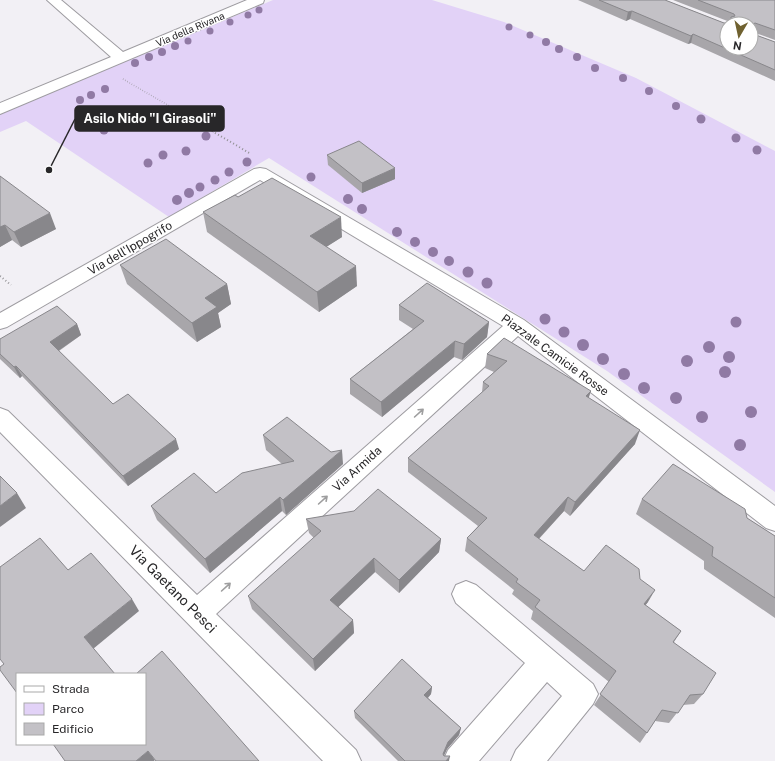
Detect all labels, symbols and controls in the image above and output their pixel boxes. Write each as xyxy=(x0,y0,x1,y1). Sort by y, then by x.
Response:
street label: Via della Rivana xyxy=(154,9,226,49)
north arrow xyxy=(719,16,759,56)
text: N xyxy=(732,39,743,52)
callout: Asilo Nido "I Girasoli" xyxy=(75,106,224,131)
text: Asilo Nido "I Girasoli" xyxy=(83,111,217,126)
street label: Via dell'Ippogrifo xyxy=(85,218,175,278)
street label: Piazzale Camicie Rosse xyxy=(499,311,612,399)
one-way arrow xyxy=(414,408,425,417)
street label: Via Armida xyxy=(330,443,384,495)
one-way arrow xyxy=(318,495,328,504)
street label: Via Gaetano Pesci xyxy=(126,542,220,636)
one-way arrow xyxy=(221,582,231,591)
legend xyxy=(16,673,146,745)
text: Strada xyxy=(52,682,89,696)
text: Parco xyxy=(52,702,84,716)
text: Edificio xyxy=(52,722,94,736)

